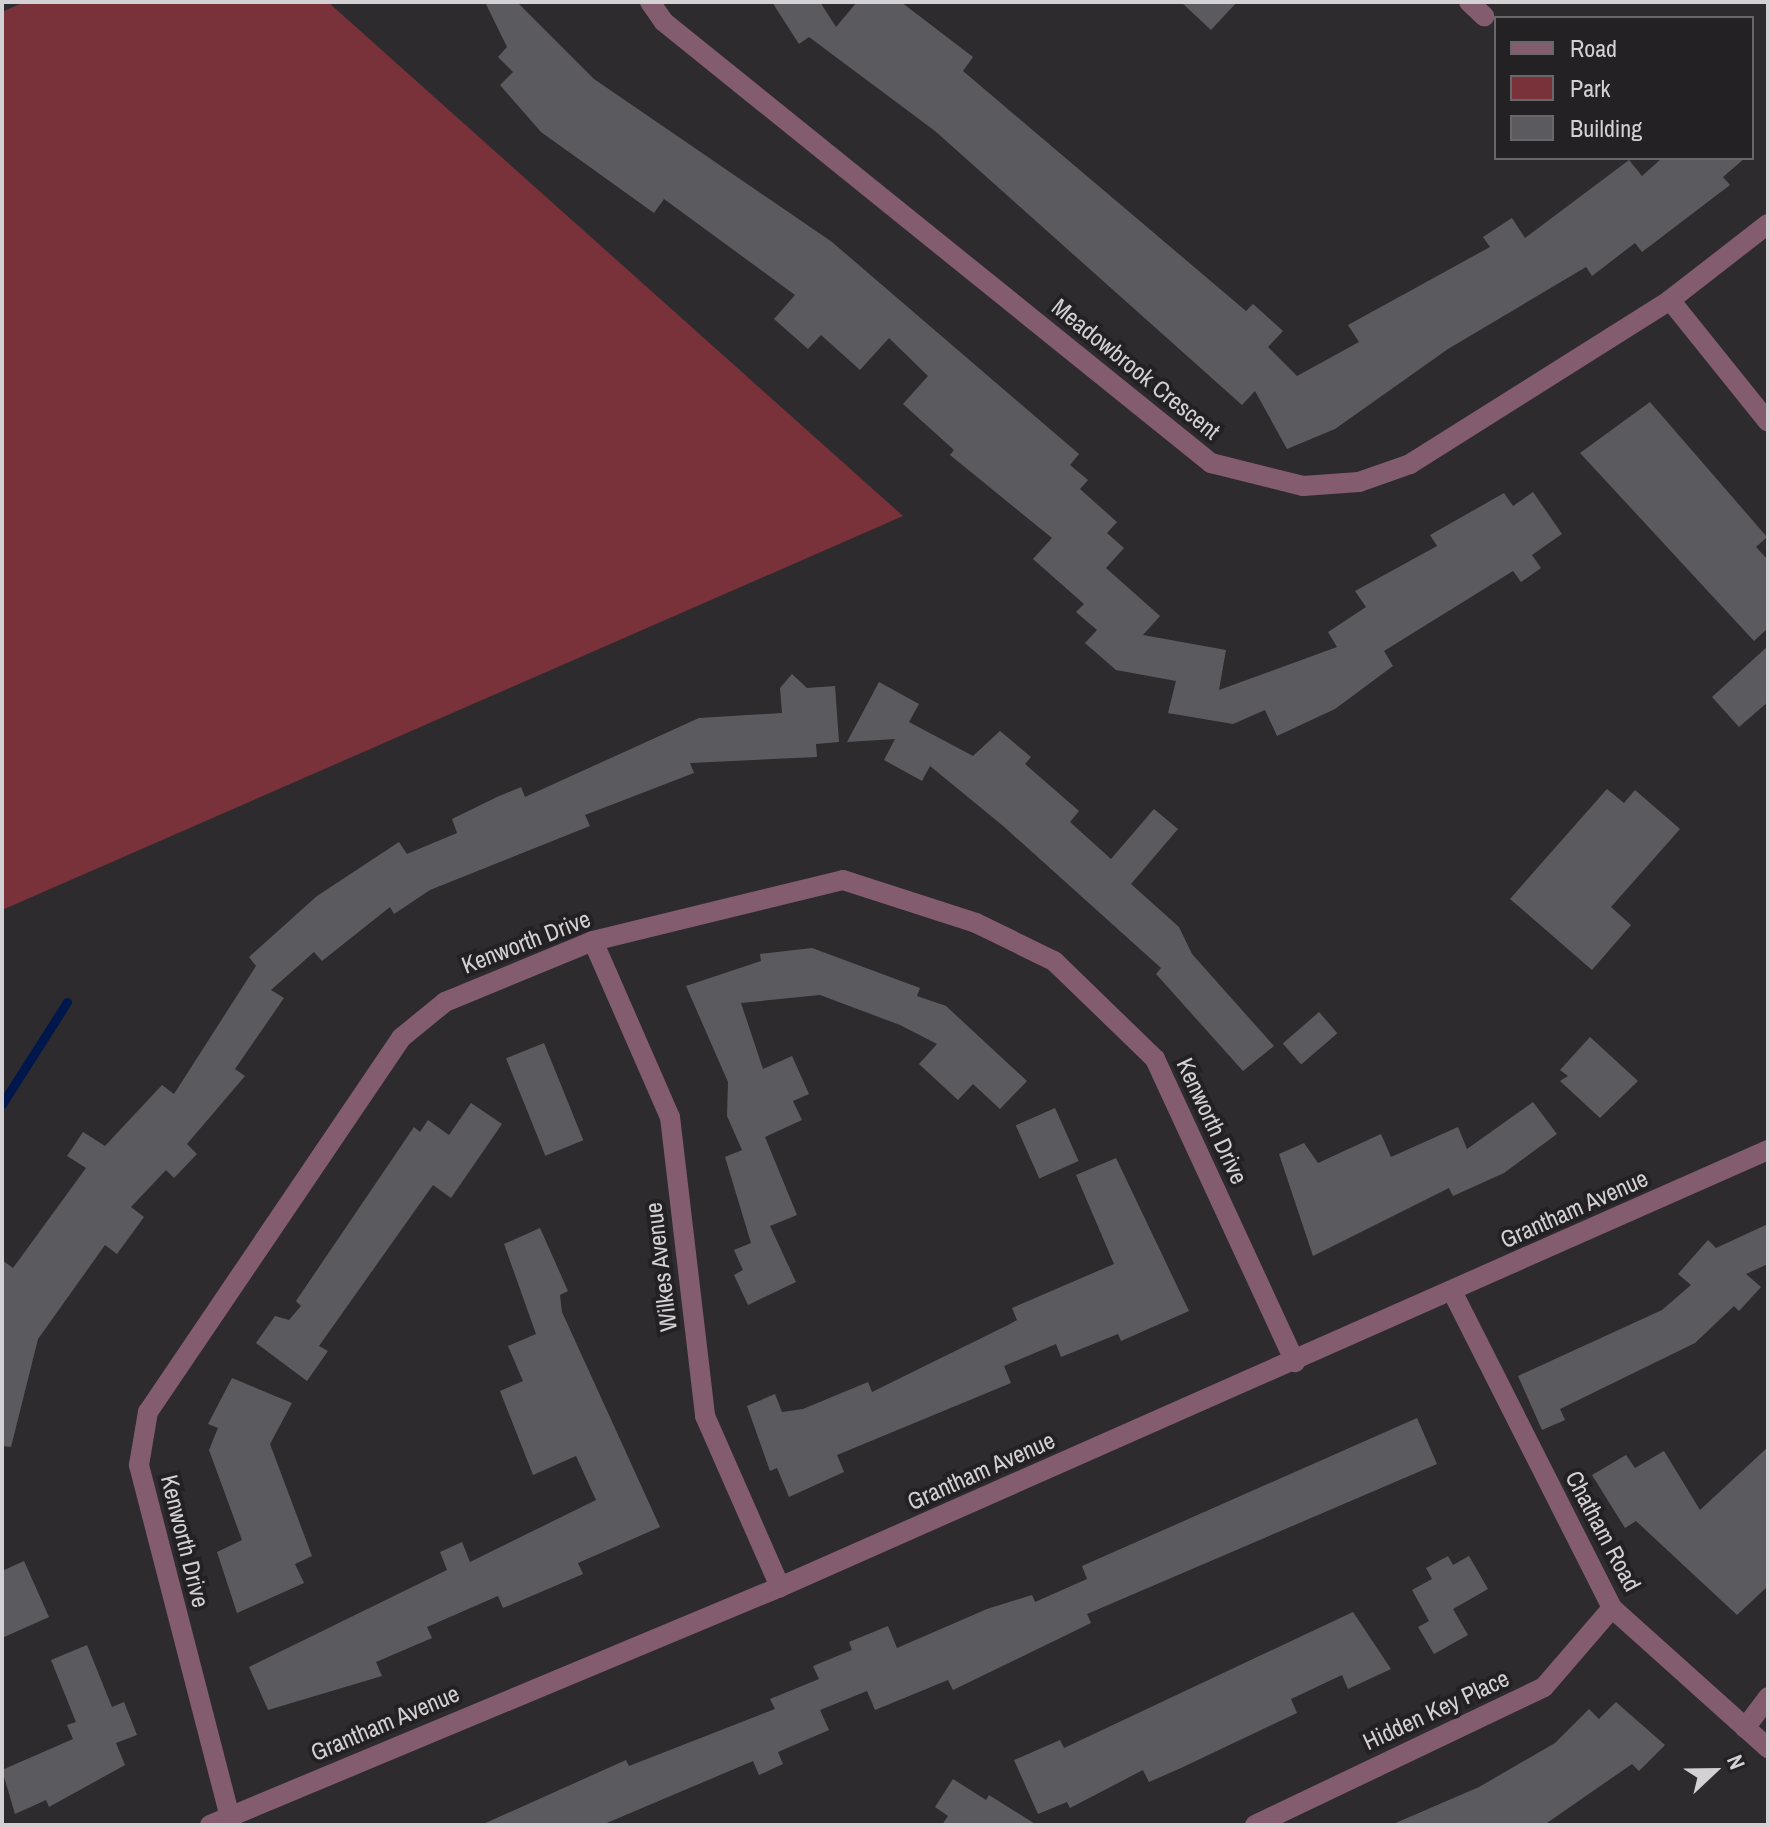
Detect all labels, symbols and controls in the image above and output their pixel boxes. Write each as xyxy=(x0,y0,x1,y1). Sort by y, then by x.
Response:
legend xyxy=(1494,16,1754,160)
text: Road xyxy=(1570,32,1617,64)
text: Park xyxy=(1570,72,1610,104)
text: Building xyxy=(1570,112,1642,144)
street label: Meadowbrook Crescent xyxy=(1046,292,1226,446)
street label: Kenworth Drive xyxy=(458,904,594,980)
street label: Kenworth Drive xyxy=(1170,1053,1254,1189)
street label: Grantham Avenue xyxy=(1495,1163,1653,1255)
street label: Wilkes Avenue xyxy=(639,1200,683,1334)
street label: Grantham Avenue xyxy=(902,1425,1060,1517)
street label: Chatham Road xyxy=(1559,1466,1647,1596)
street label: Kenworth Drive xyxy=(155,1472,215,1610)
street label: Hidden Key Place xyxy=(1359,1664,1513,1756)
street label: Grantham Avenue xyxy=(306,1679,464,1767)
north arrow xyxy=(1674,1731,1754,1811)
text: N xyxy=(1720,1750,1753,1774)

